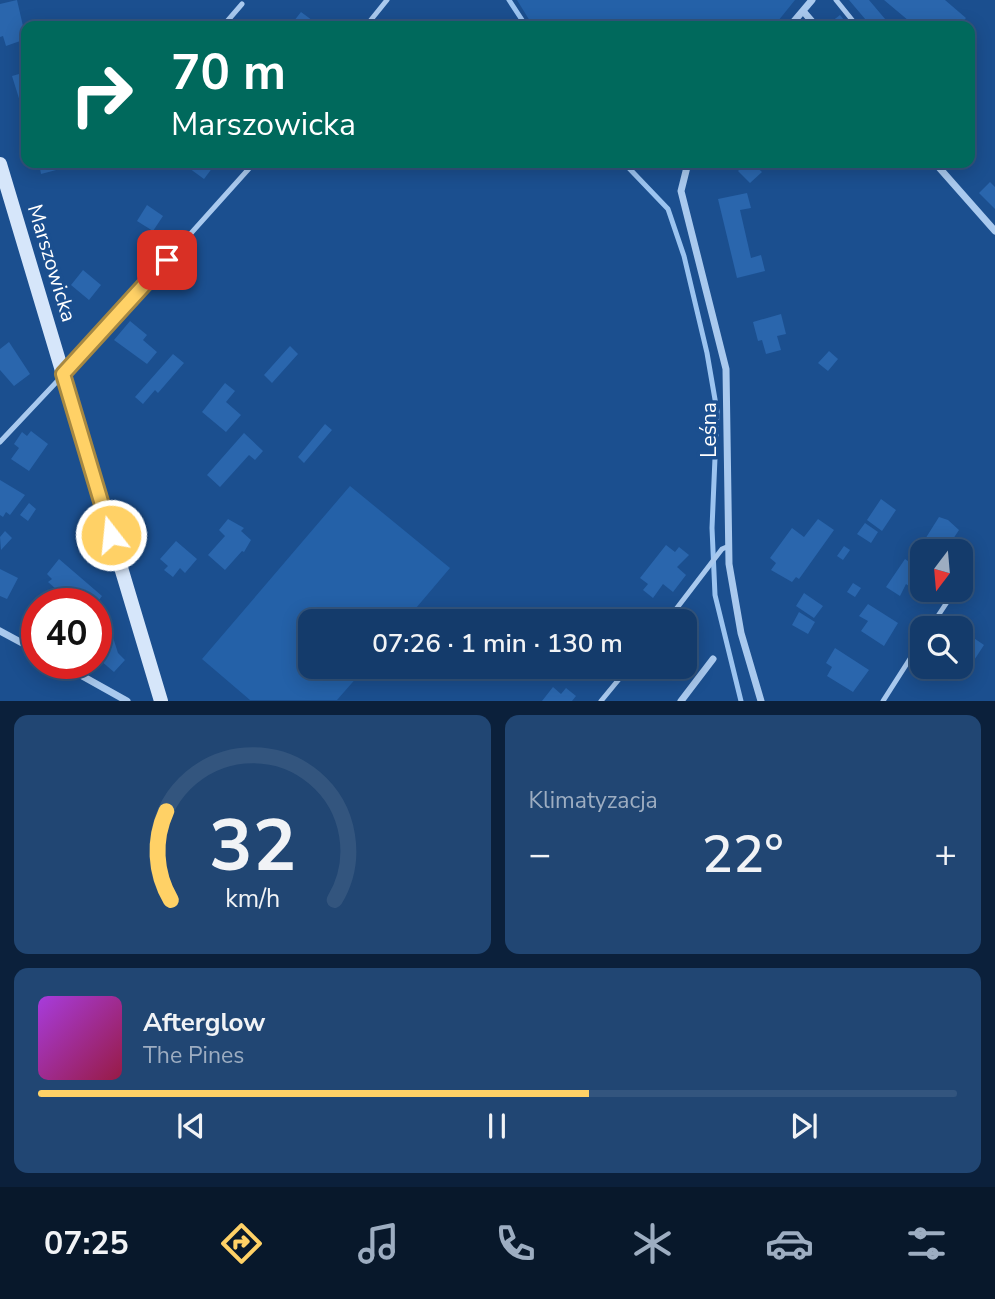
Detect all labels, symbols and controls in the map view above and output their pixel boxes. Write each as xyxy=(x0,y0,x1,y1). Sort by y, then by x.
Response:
text: 70 m xyxy=(171,39,286,106)
icon: right xyxy=(56,49,147,140)
text: Marszowicka xyxy=(171,103,356,146)
street label: Marszowicka xyxy=(21,201,83,325)
pin xyxy=(137,230,197,290)
icon: arrive xyxy=(148,241,186,279)
street label: Leśna xyxy=(695,402,723,458)
position arrow xyxy=(74,498,148,572)
north arrow xyxy=(910,539,973,602)
map controls xyxy=(910,539,973,679)
speed limit sign: 40 xyxy=(21,588,112,679)
button: search xyxy=(910,616,973,679)
text: 07:26 · 1 min · 130 m xyxy=(372,626,623,661)
text: Klimatyzacja xyxy=(529,785,658,816)
text: 32 xyxy=(209,797,296,897)
text: 22° xyxy=(702,819,784,890)
text: − xyxy=(529,829,551,880)
text: + xyxy=(934,829,957,880)
text: km/h xyxy=(225,882,280,916)
text: Afterglow xyxy=(143,1005,266,1040)
text: The Pines xyxy=(143,1040,244,1071)
icon: previous xyxy=(172,1107,210,1145)
icon: pause xyxy=(478,1107,516,1145)
icon: next xyxy=(785,1107,823,1145)
icon: directions xyxy=(217,1219,266,1268)
icon: music xyxy=(354,1219,403,1268)
icon: phone xyxy=(491,1219,540,1268)
icon: climate xyxy=(628,1219,677,1268)
icon: car xyxy=(765,1219,814,1268)
icon: filters xyxy=(902,1219,951,1268)
text: 07:25 xyxy=(44,1222,129,1265)

